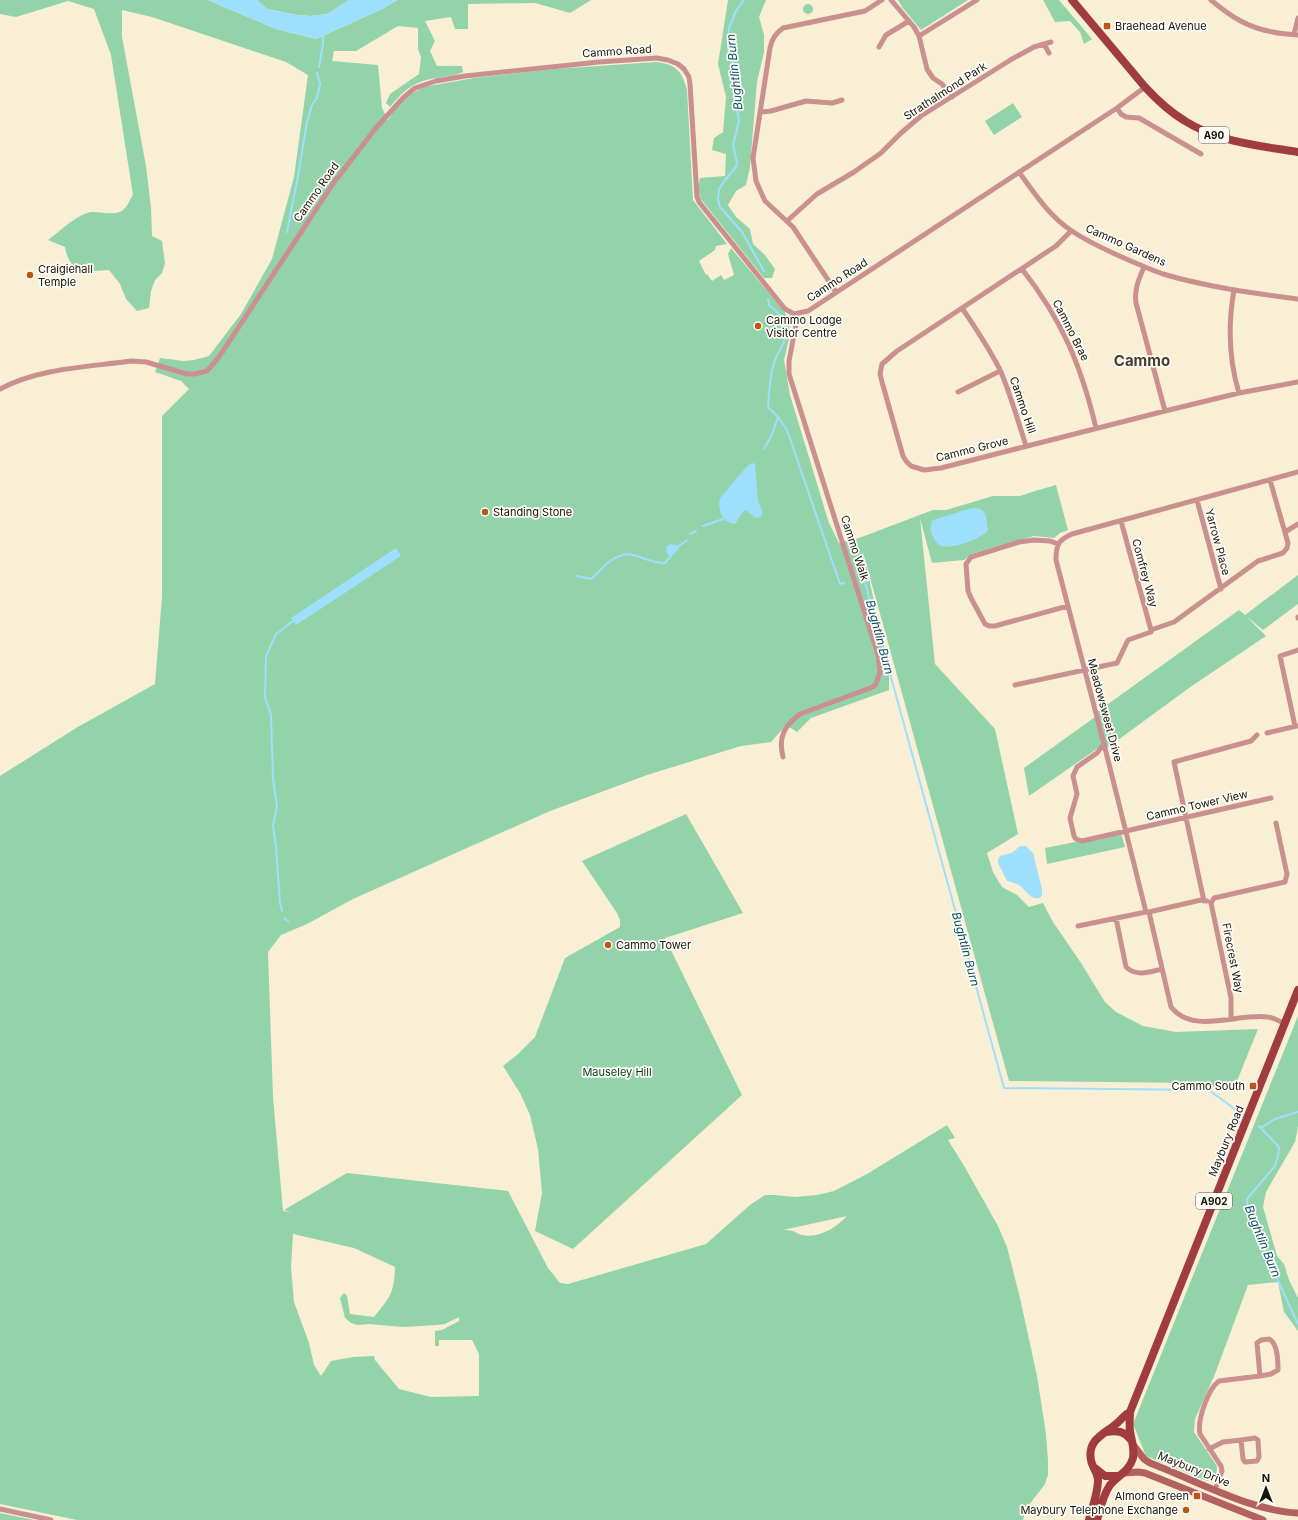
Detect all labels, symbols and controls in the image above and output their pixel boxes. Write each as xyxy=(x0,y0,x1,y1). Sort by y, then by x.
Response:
place label: Braehead Avenue xyxy=(1115,19,1207,33)
marker: Braehead Avenue xyxy=(1102,21,1112,31)
water label: Bughtlin Burn xyxy=(723,33,745,111)
street label: Cammo Road xyxy=(582,42,652,60)
street label: Strathalmond Park xyxy=(901,59,989,123)
road number: A90 xyxy=(1199,127,1229,143)
street label: Cammo Road xyxy=(290,159,342,225)
street label: Cammo Gardens xyxy=(1083,221,1169,269)
street label: Cammo Road xyxy=(804,255,870,305)
place label: Craigiehall Temple xyxy=(38,262,93,289)
marker: Craigiehall Temple xyxy=(25,270,35,280)
street label: Cammo Brae xyxy=(1050,297,1092,363)
place label: Cammo Lodge Visitor Centre xyxy=(766,313,842,340)
marker: Cammo Lodge Visitor Centre xyxy=(753,321,763,331)
district label: Cammo xyxy=(1114,351,1170,370)
street label: Cammo Hill xyxy=(1007,375,1039,435)
street label: Cammo Grove xyxy=(934,433,1010,465)
place label: Standing Stone xyxy=(493,505,572,519)
marker: Standing Stone xyxy=(480,507,490,517)
street label: Yarrow Place xyxy=(1202,507,1234,577)
street label: Cammo Walk xyxy=(838,513,872,583)
street label: Comfrey Way xyxy=(1129,537,1161,609)
water label: Bughtlin Burn xyxy=(863,598,897,676)
street label: Meadowsweet Drive xyxy=(1084,657,1126,763)
street label: Cammo Tower View xyxy=(1145,787,1249,823)
water label: Bughtlin Burn xyxy=(949,910,983,988)
street label: Firecrest Way xyxy=(1219,922,1247,994)
place label: Cammo Tower xyxy=(616,938,691,952)
marker: Cammo Tower xyxy=(603,940,613,950)
park label: Mauseley Hill xyxy=(582,1065,652,1079)
place label: Cammo South xyxy=(1172,1079,1245,1093)
marker: Cammo South xyxy=(1248,1081,1258,1091)
street label: Maybury Road xyxy=(1205,1103,1247,1179)
road number: A902 xyxy=(1196,1193,1232,1209)
water label: Bughtlin Burn xyxy=(1242,1203,1284,1279)
street label: Maybury Drive xyxy=(1156,1448,1232,1490)
north arrow xyxy=(1246,1468,1286,1508)
text: N xyxy=(1262,1471,1270,1485)
place label: Almond Green xyxy=(1115,1489,1189,1503)
marker: Almond Green xyxy=(1192,1491,1202,1501)
place label: Maybury Telephone Exchange xyxy=(1020,1503,1178,1517)
marker: Maybury Telephone Exchange xyxy=(1181,1505,1191,1515)

